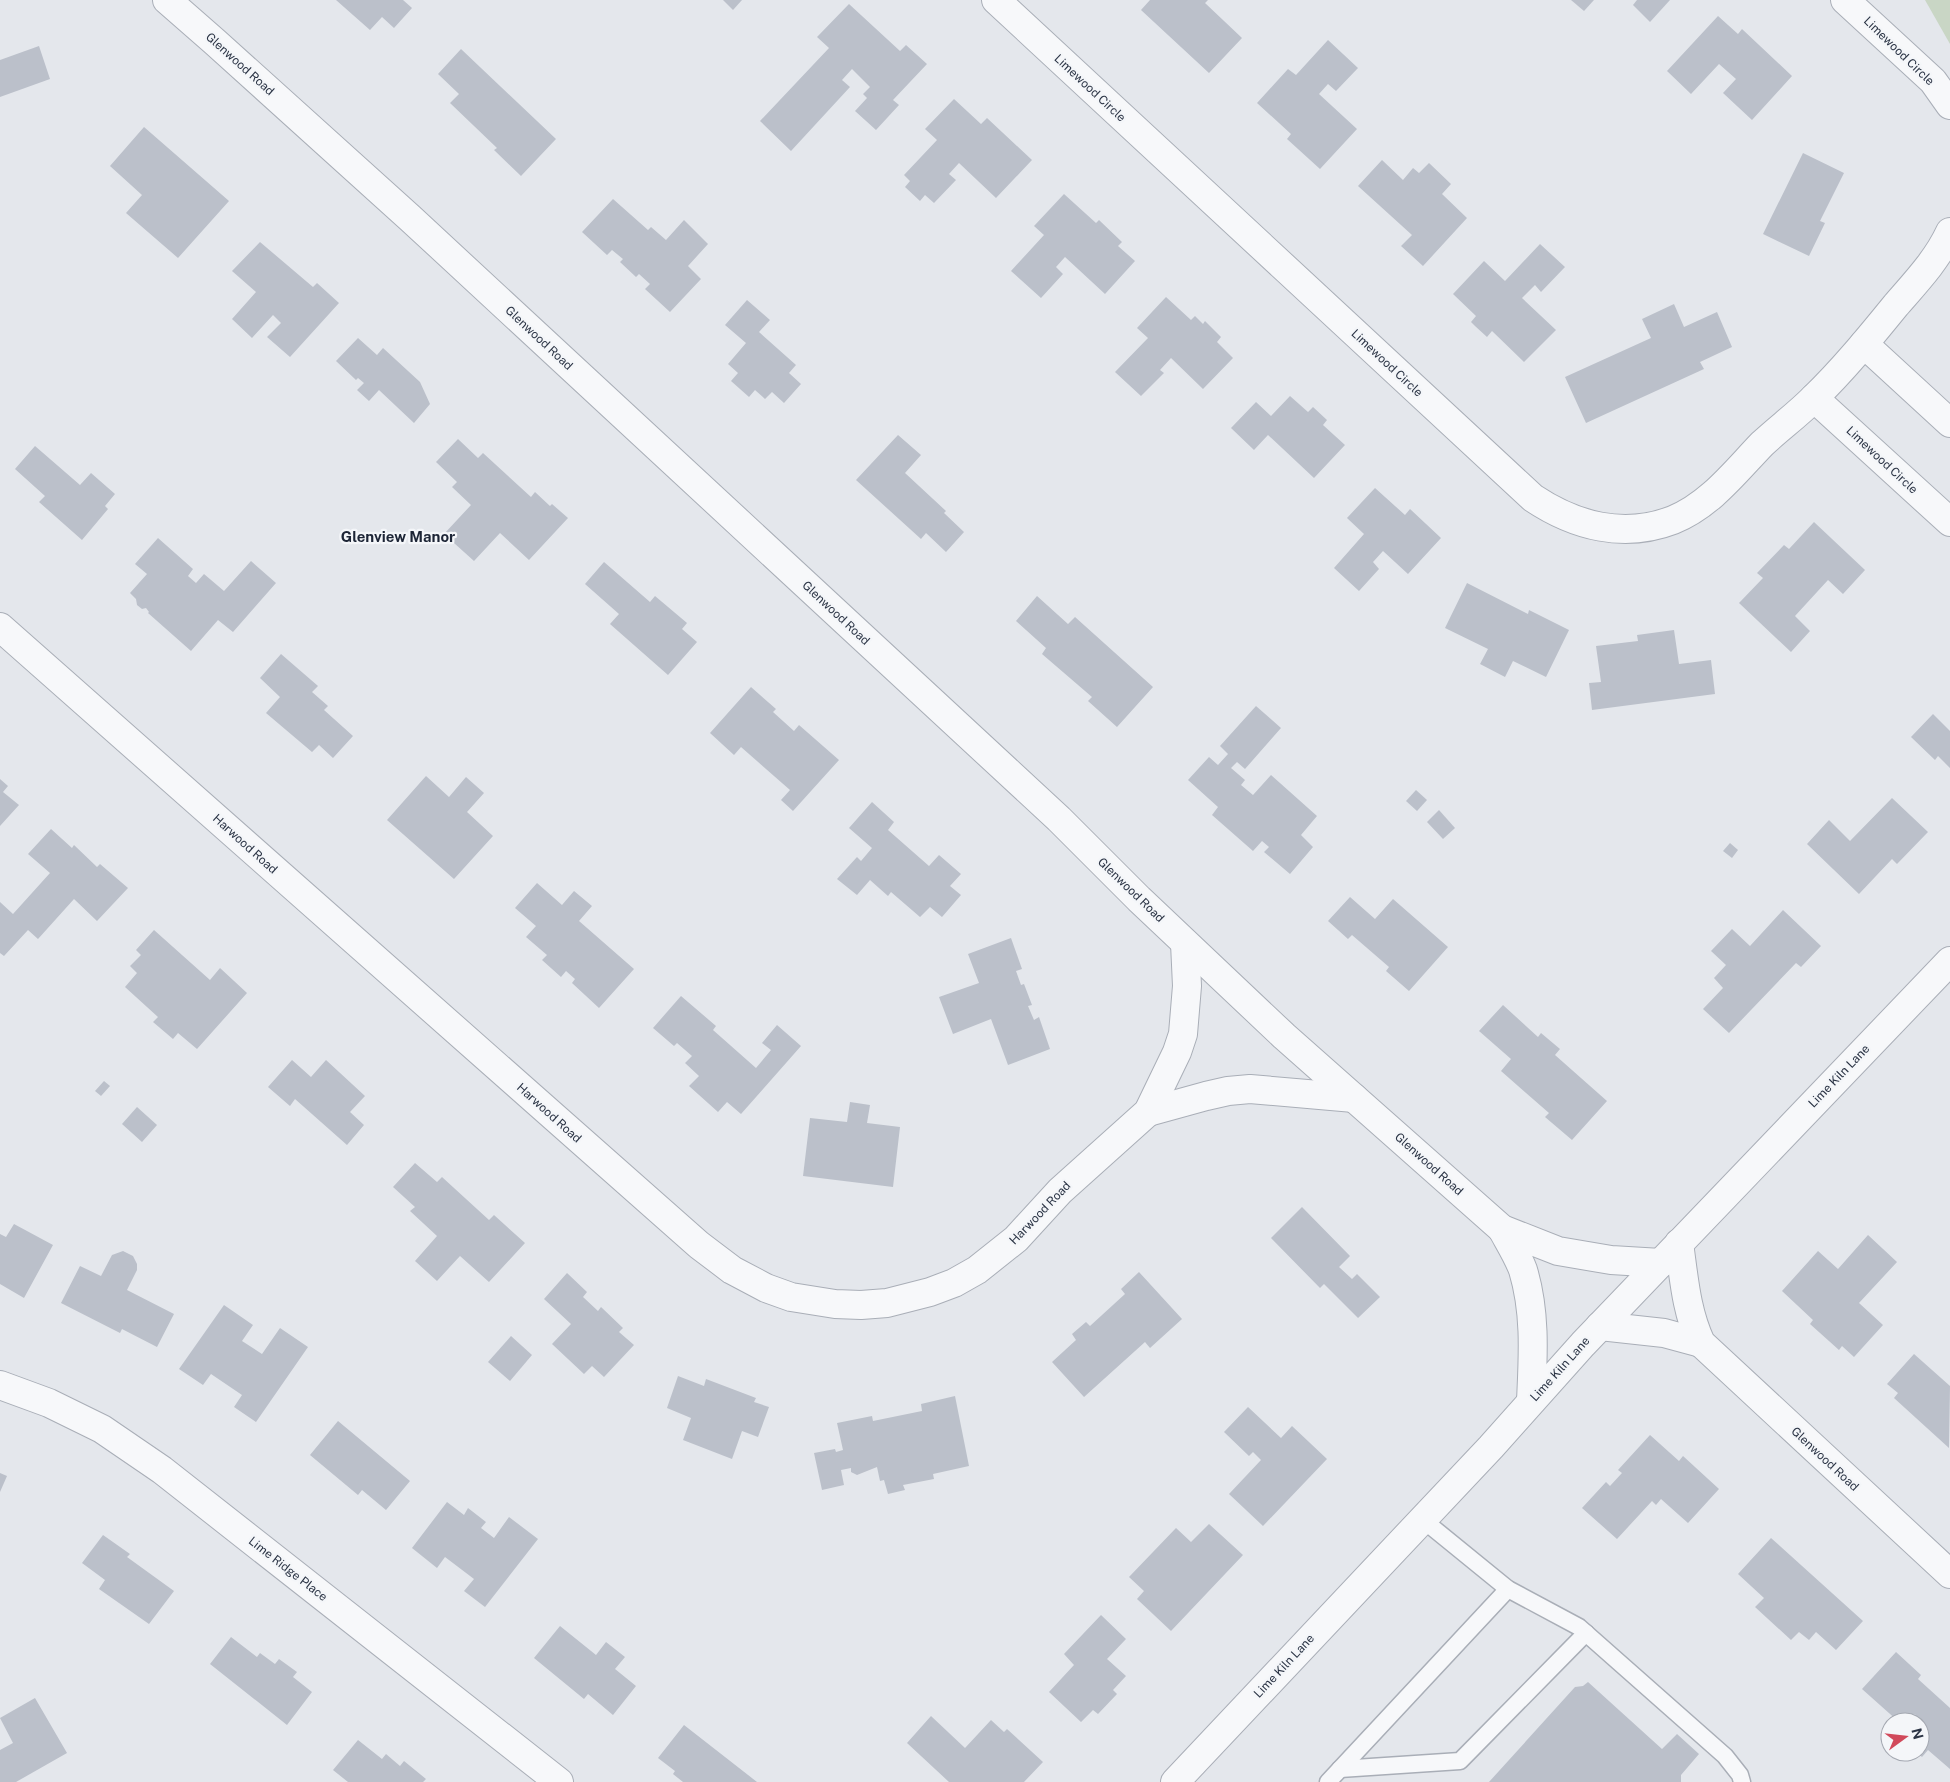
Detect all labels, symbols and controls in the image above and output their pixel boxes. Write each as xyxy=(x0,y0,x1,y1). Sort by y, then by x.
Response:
street label: Limewood Circle xyxy=(1861,14,1937,88)
street label: Glenwood Road xyxy=(203,30,277,98)
street label: Limewood Circle xyxy=(1051,51,1129,125)
street label: Glenwood Road xyxy=(502,303,576,373)
street label: Limewood Circle xyxy=(1348,326,1426,400)
street label: Limewood Circle xyxy=(1843,423,1921,497)
district label: Glenview Manor xyxy=(341,528,455,545)
street label: Glenwood Road xyxy=(799,578,873,648)
street label: Harwood Road xyxy=(210,811,280,877)
street label: Glenwood Road xyxy=(1095,855,1167,925)
street label: Lime Kiln Lane xyxy=(1806,1042,1873,1110)
street label: Harwood Road xyxy=(514,1080,584,1146)
street label: Glenwood Road xyxy=(1392,1130,1466,1198)
street label: Harwood Road xyxy=(1006,1179,1074,1247)
street label: Lime Kiln Lane xyxy=(1527,1334,1593,1404)
street label: Glenwood Road xyxy=(1788,1424,1862,1494)
street label: Lime Ridge Place xyxy=(246,1534,330,1604)
street label: Lime Kiln Lane xyxy=(1251,1631,1317,1701)
north arrow xyxy=(1880,1712,1930,1762)
text: N xyxy=(1908,1726,1927,1741)

